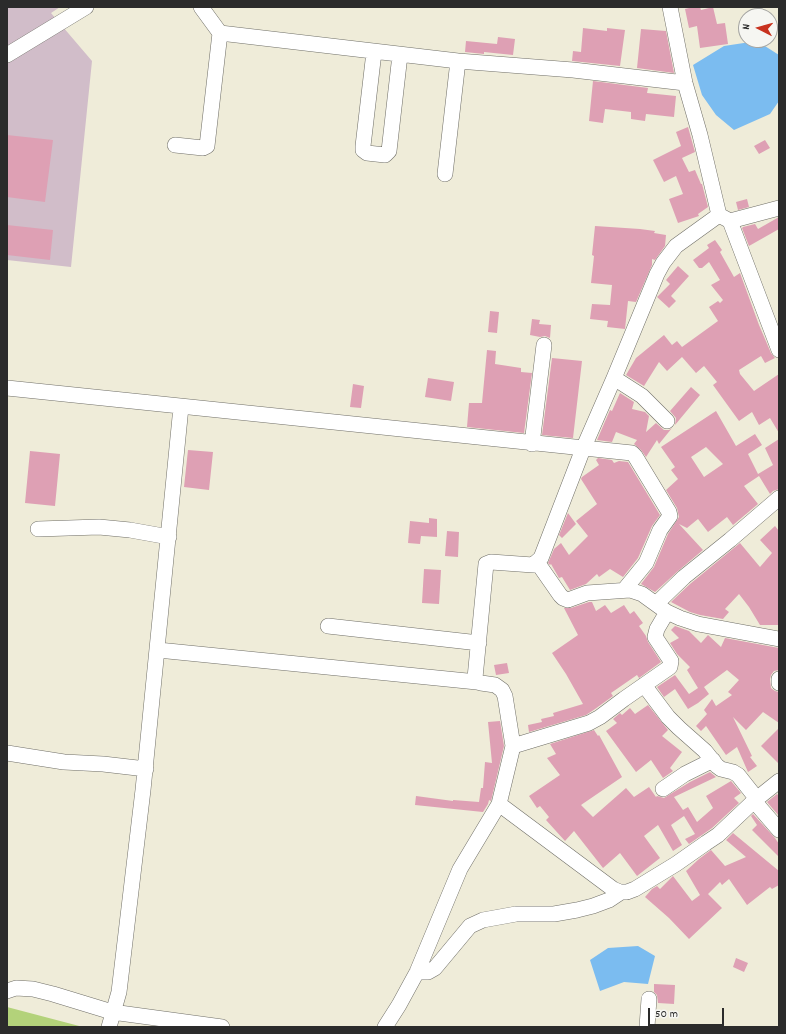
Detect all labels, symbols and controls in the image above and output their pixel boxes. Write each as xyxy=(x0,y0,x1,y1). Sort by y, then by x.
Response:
north arrow xyxy=(738,8,778,48)
text: N xyxy=(739,23,755,30)
scale bar xyxy=(650,1000,726,1026)
text: 50 m xyxy=(655,1006,678,1023)

